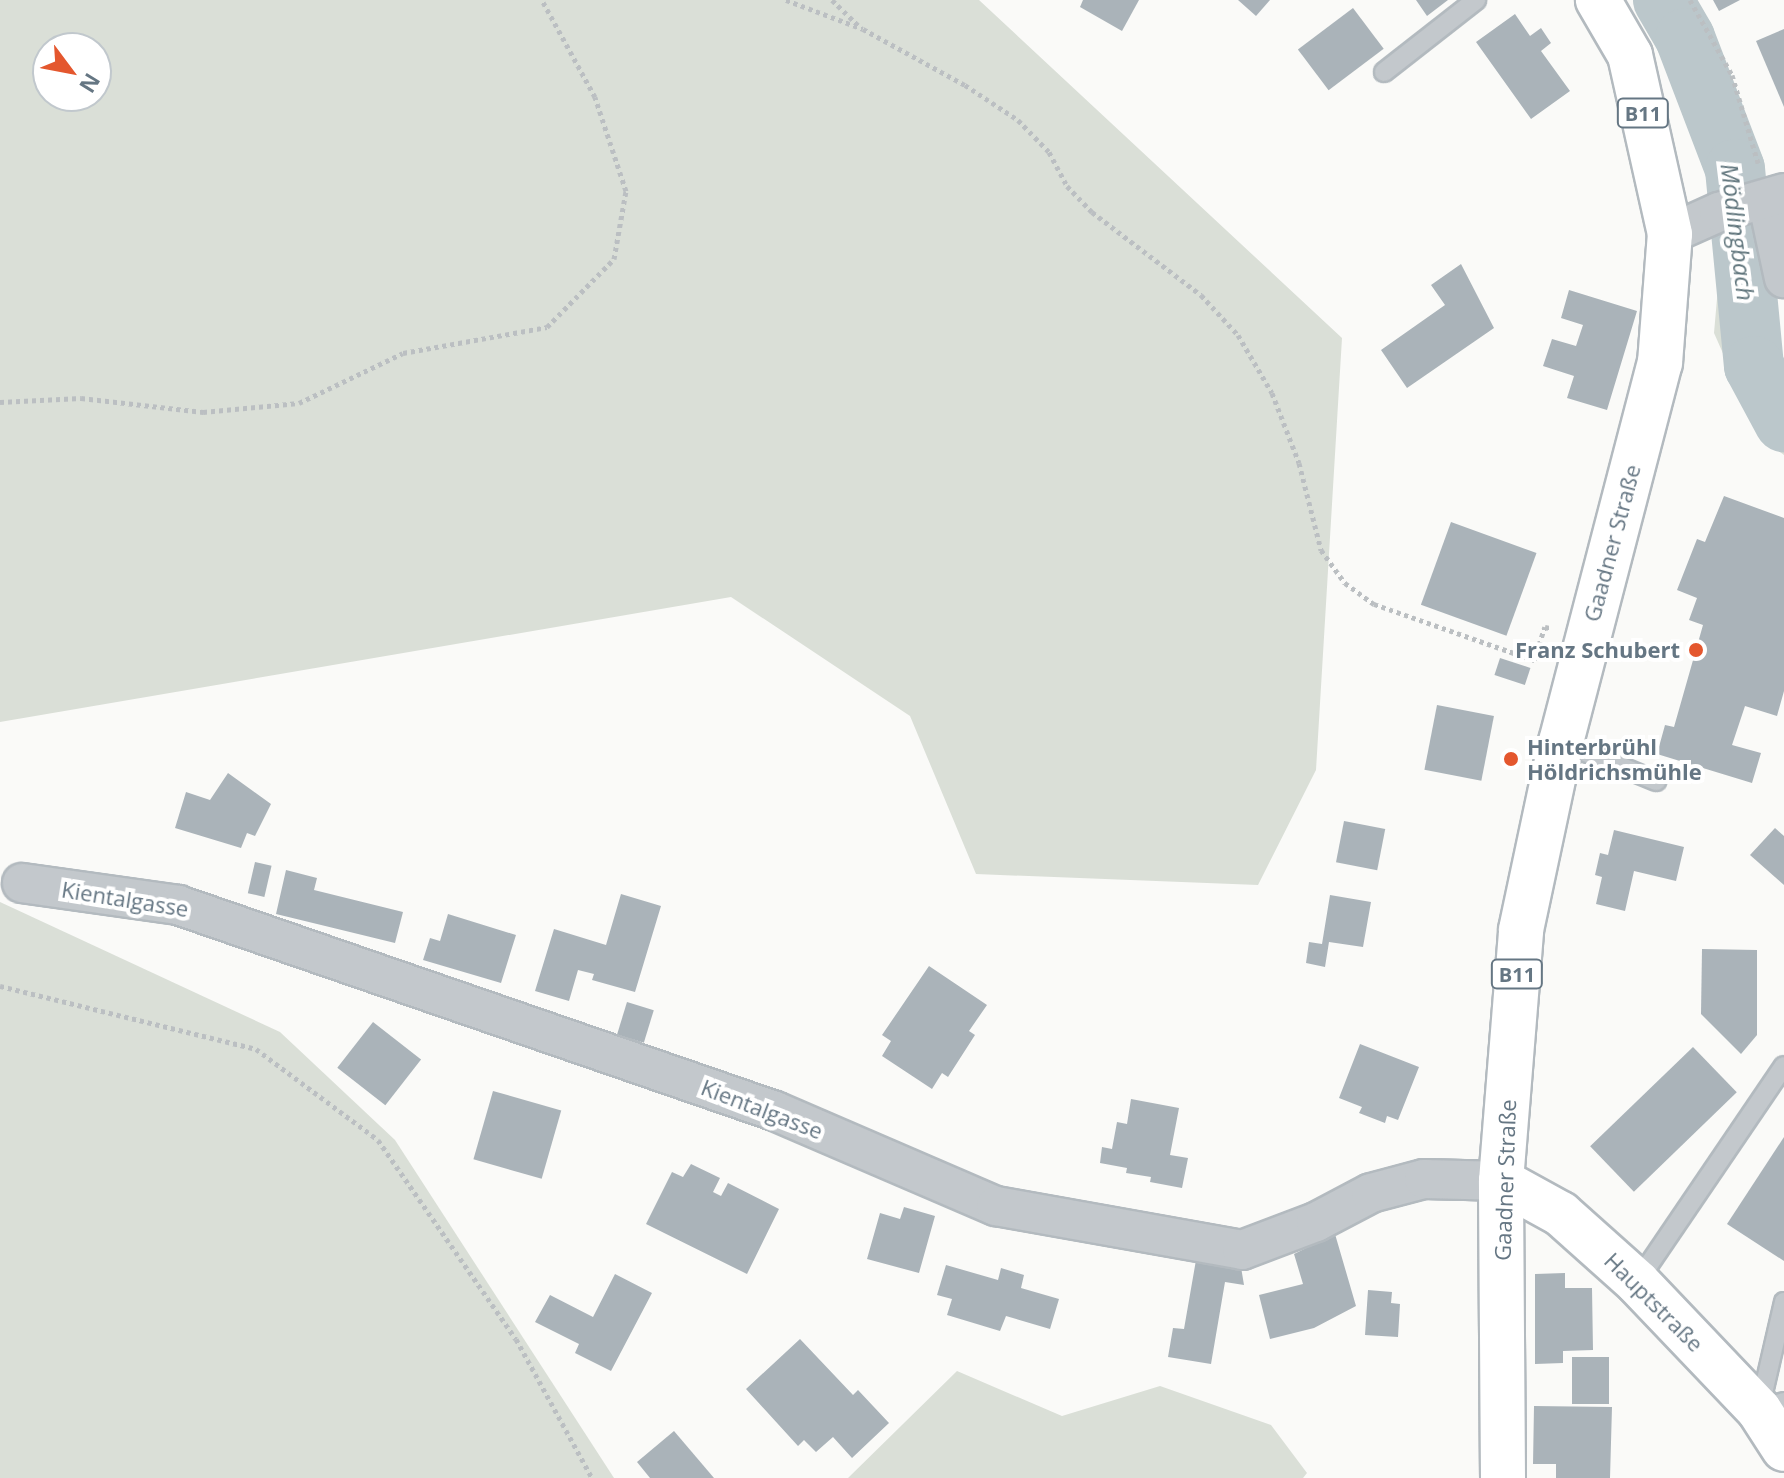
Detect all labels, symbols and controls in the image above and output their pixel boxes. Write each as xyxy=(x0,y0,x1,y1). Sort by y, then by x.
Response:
north arrow xyxy=(32,32,112,112)
text: N xyxy=(73,68,108,99)
road number: B11 xyxy=(1615,97,1671,129)
water label: Mödlingbach xyxy=(1715,162,1761,302)
street label: Gaadner Straße xyxy=(1578,462,1646,624)
place label: Franz Schubert xyxy=(1515,637,1680,663)
marker: Franz Schubert xyxy=(1687,641,1705,659)
place label: Hinterbrühl Höldrichsmühle xyxy=(1527,733,1702,784)
marker: Hinterbrühl Höldrichsmühle xyxy=(1502,750,1520,768)
street label: Kientalgasse xyxy=(60,876,190,922)
road number: B11 xyxy=(1489,958,1545,990)
street label: Kientalgasse xyxy=(698,1074,826,1144)
street label: Gaadner Straße xyxy=(1489,1099,1521,1261)
street label: Hauptstraße xyxy=(1599,1247,1709,1357)

